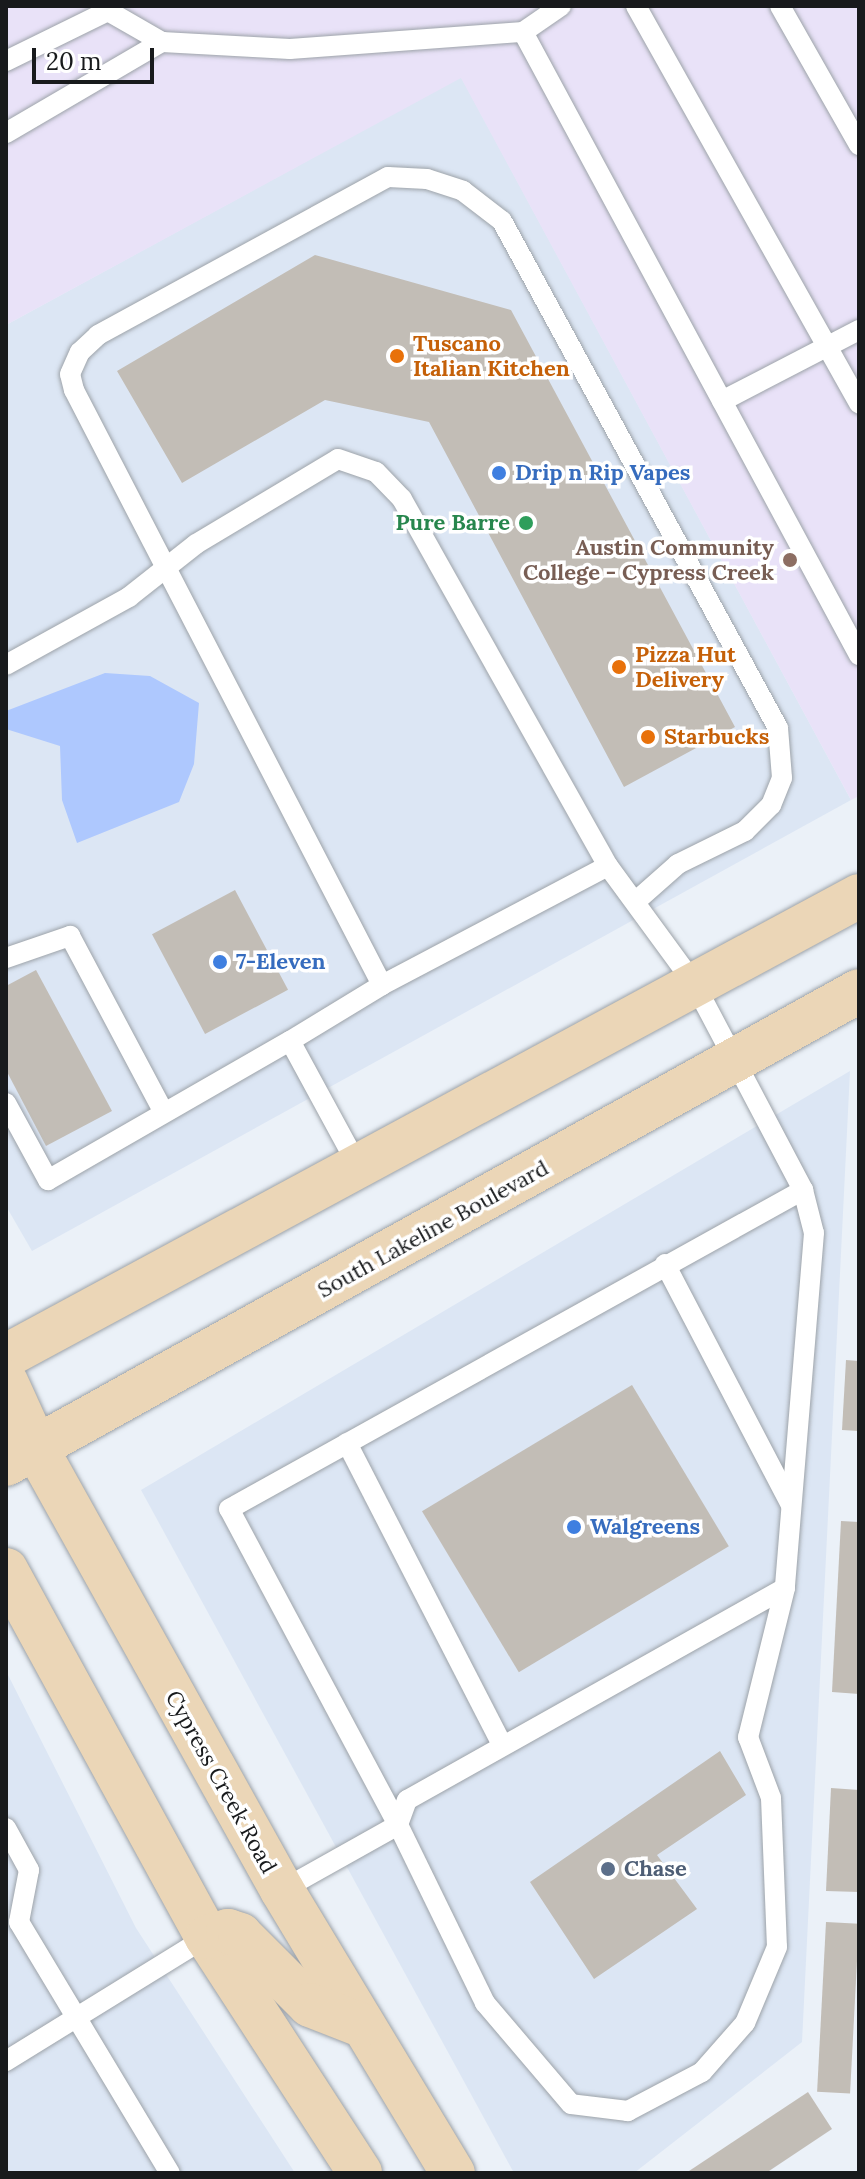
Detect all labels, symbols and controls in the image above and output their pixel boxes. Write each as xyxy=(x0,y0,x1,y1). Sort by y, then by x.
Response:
scale bar xyxy=(36,32,158,82)
text: 20 m xyxy=(46,46,102,77)
place label: Tuscano Italian Kitchen xyxy=(413,330,570,382)
marker: Tuscano Italian Kitchen xyxy=(388,347,406,365)
place label: Drip n Rip Vapes xyxy=(515,460,691,486)
marker: Drip n Rip Vapes xyxy=(490,464,508,482)
place label: Pure Barre xyxy=(395,510,510,536)
marker: Pure Barre xyxy=(517,514,535,532)
place label: Austin Community College - Cypress Creek xyxy=(523,534,774,586)
marker: Austin Community College - Cypress Creek xyxy=(781,551,799,569)
place label: Pizza Hut Delivery xyxy=(635,641,736,692)
marker: Pizza Hut Delivery xyxy=(610,658,628,676)
place label: Starbucks xyxy=(664,724,769,750)
marker: Starbucks xyxy=(639,728,657,746)
place label: 7-Eleven xyxy=(236,949,326,975)
marker: 7-Eleven xyxy=(211,953,229,971)
street label: South Lakeline Boulevard xyxy=(313,1155,553,1303)
place label: Walgreens xyxy=(590,1514,700,1540)
marker: Walgreens xyxy=(565,1518,583,1536)
street label: Cypress Creek Road xyxy=(160,1686,282,1878)
place label: Chase xyxy=(624,1856,687,1882)
marker: Chase xyxy=(599,1860,617,1878)

